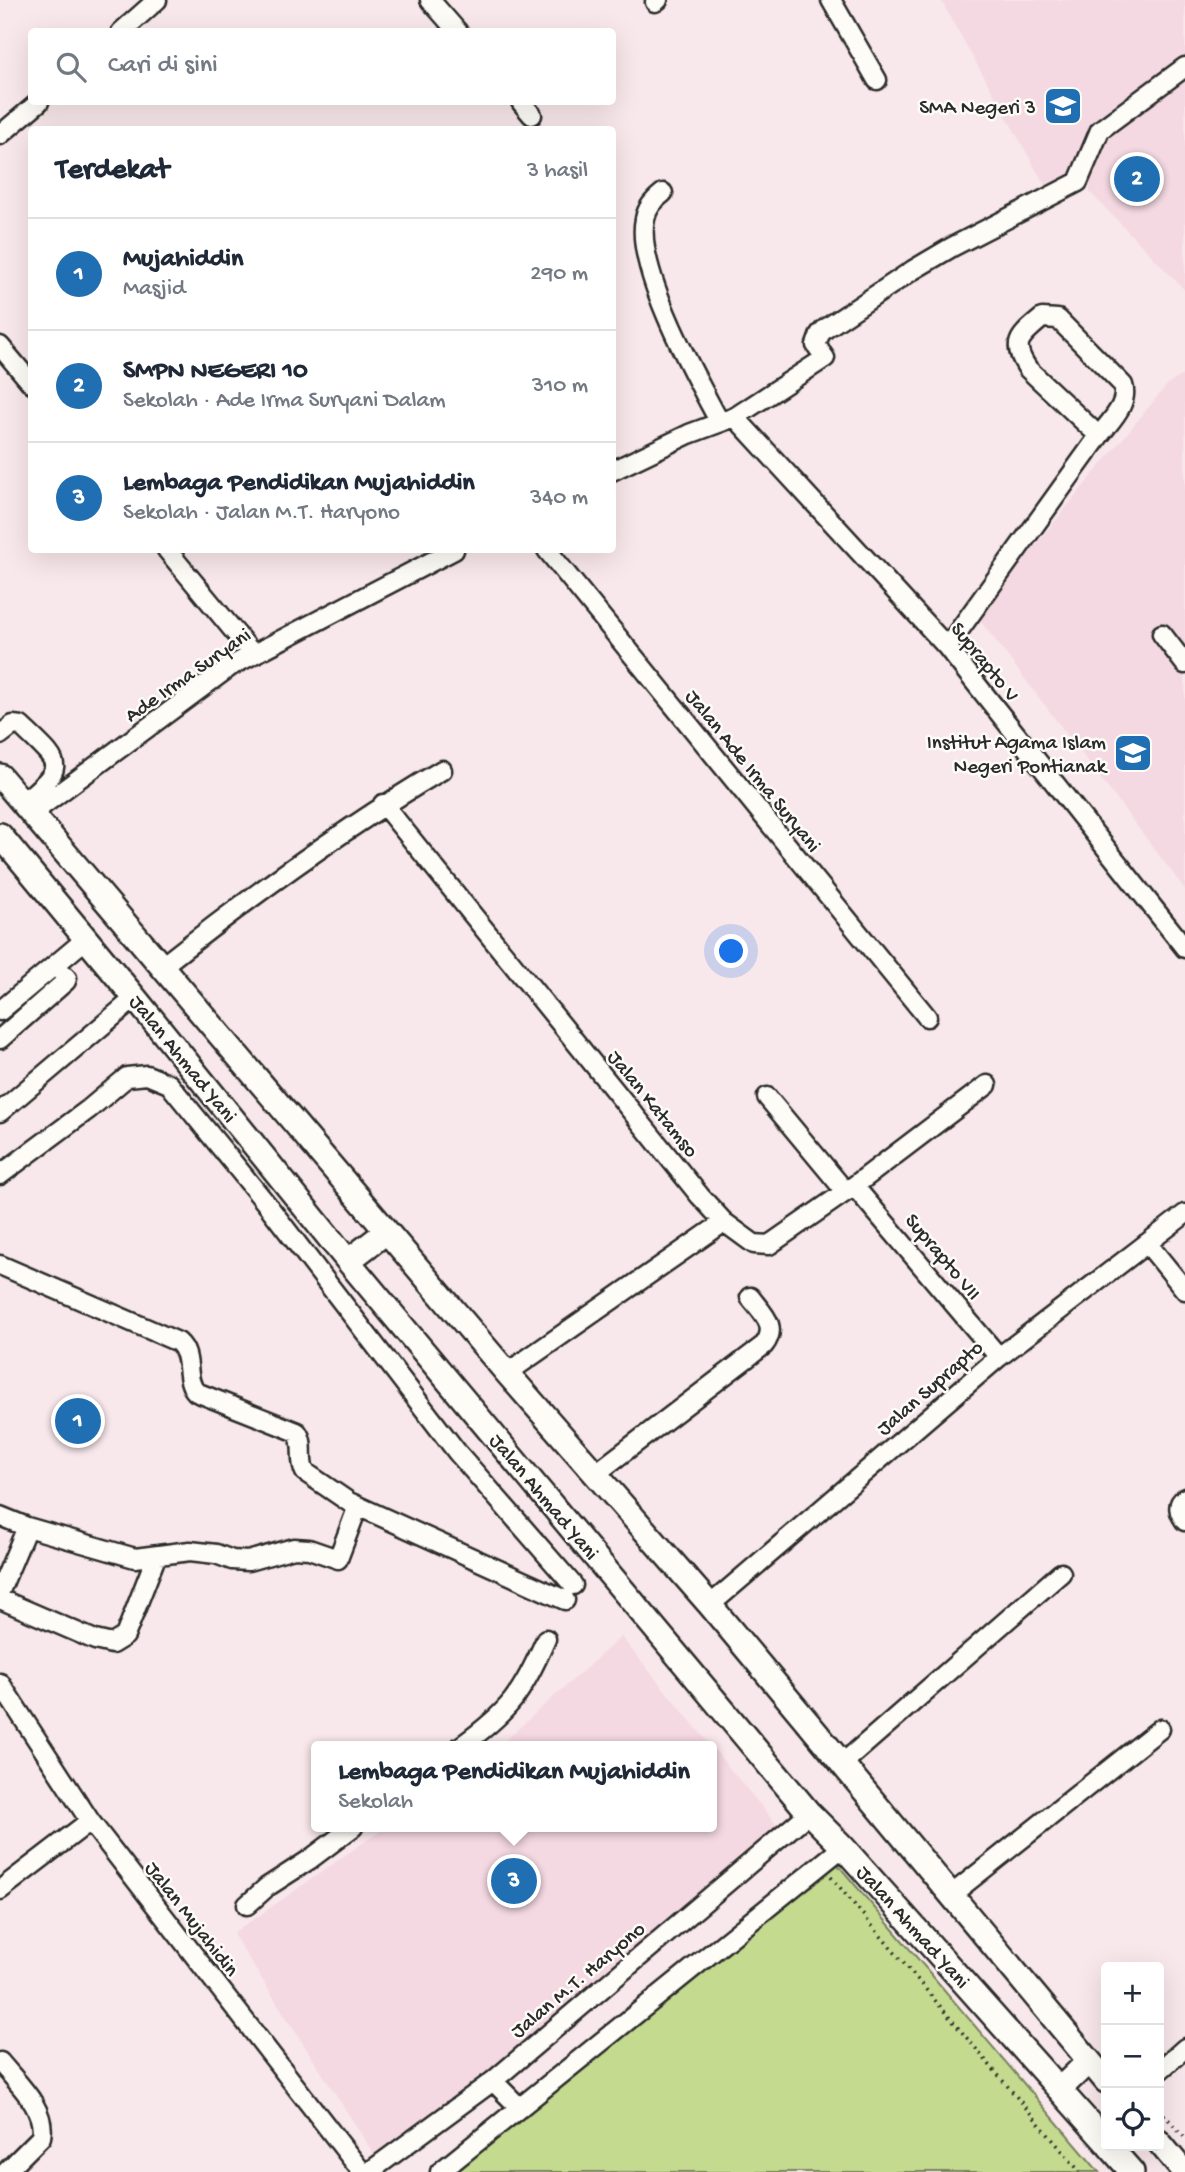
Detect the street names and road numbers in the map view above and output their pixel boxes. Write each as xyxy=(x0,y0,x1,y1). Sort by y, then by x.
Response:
street label: Suprapto V xyxy=(944,618,1023,708)
street label: Ade Irma Suryani xyxy=(121,624,257,730)
street label: Jalan Ade Irma Suryani xyxy=(678,686,825,859)
street label: Jalan Ahmad Yani xyxy=(122,991,241,1129)
street label: Jalan Katamso xyxy=(600,1046,702,1164)
street label: Suprapto VII xyxy=(898,1210,985,1307)
street label: Jalan Suprapto xyxy=(873,1337,990,1443)
street label: Jalan Ahmad Yani xyxy=(482,1430,603,1567)
street label: Jalan Mujahidin xyxy=(138,1858,243,1983)
street label: Jalan Ahmad Yani xyxy=(849,1861,973,1995)
street label: Jalan M.T. Haryono xyxy=(507,1918,652,2045)

